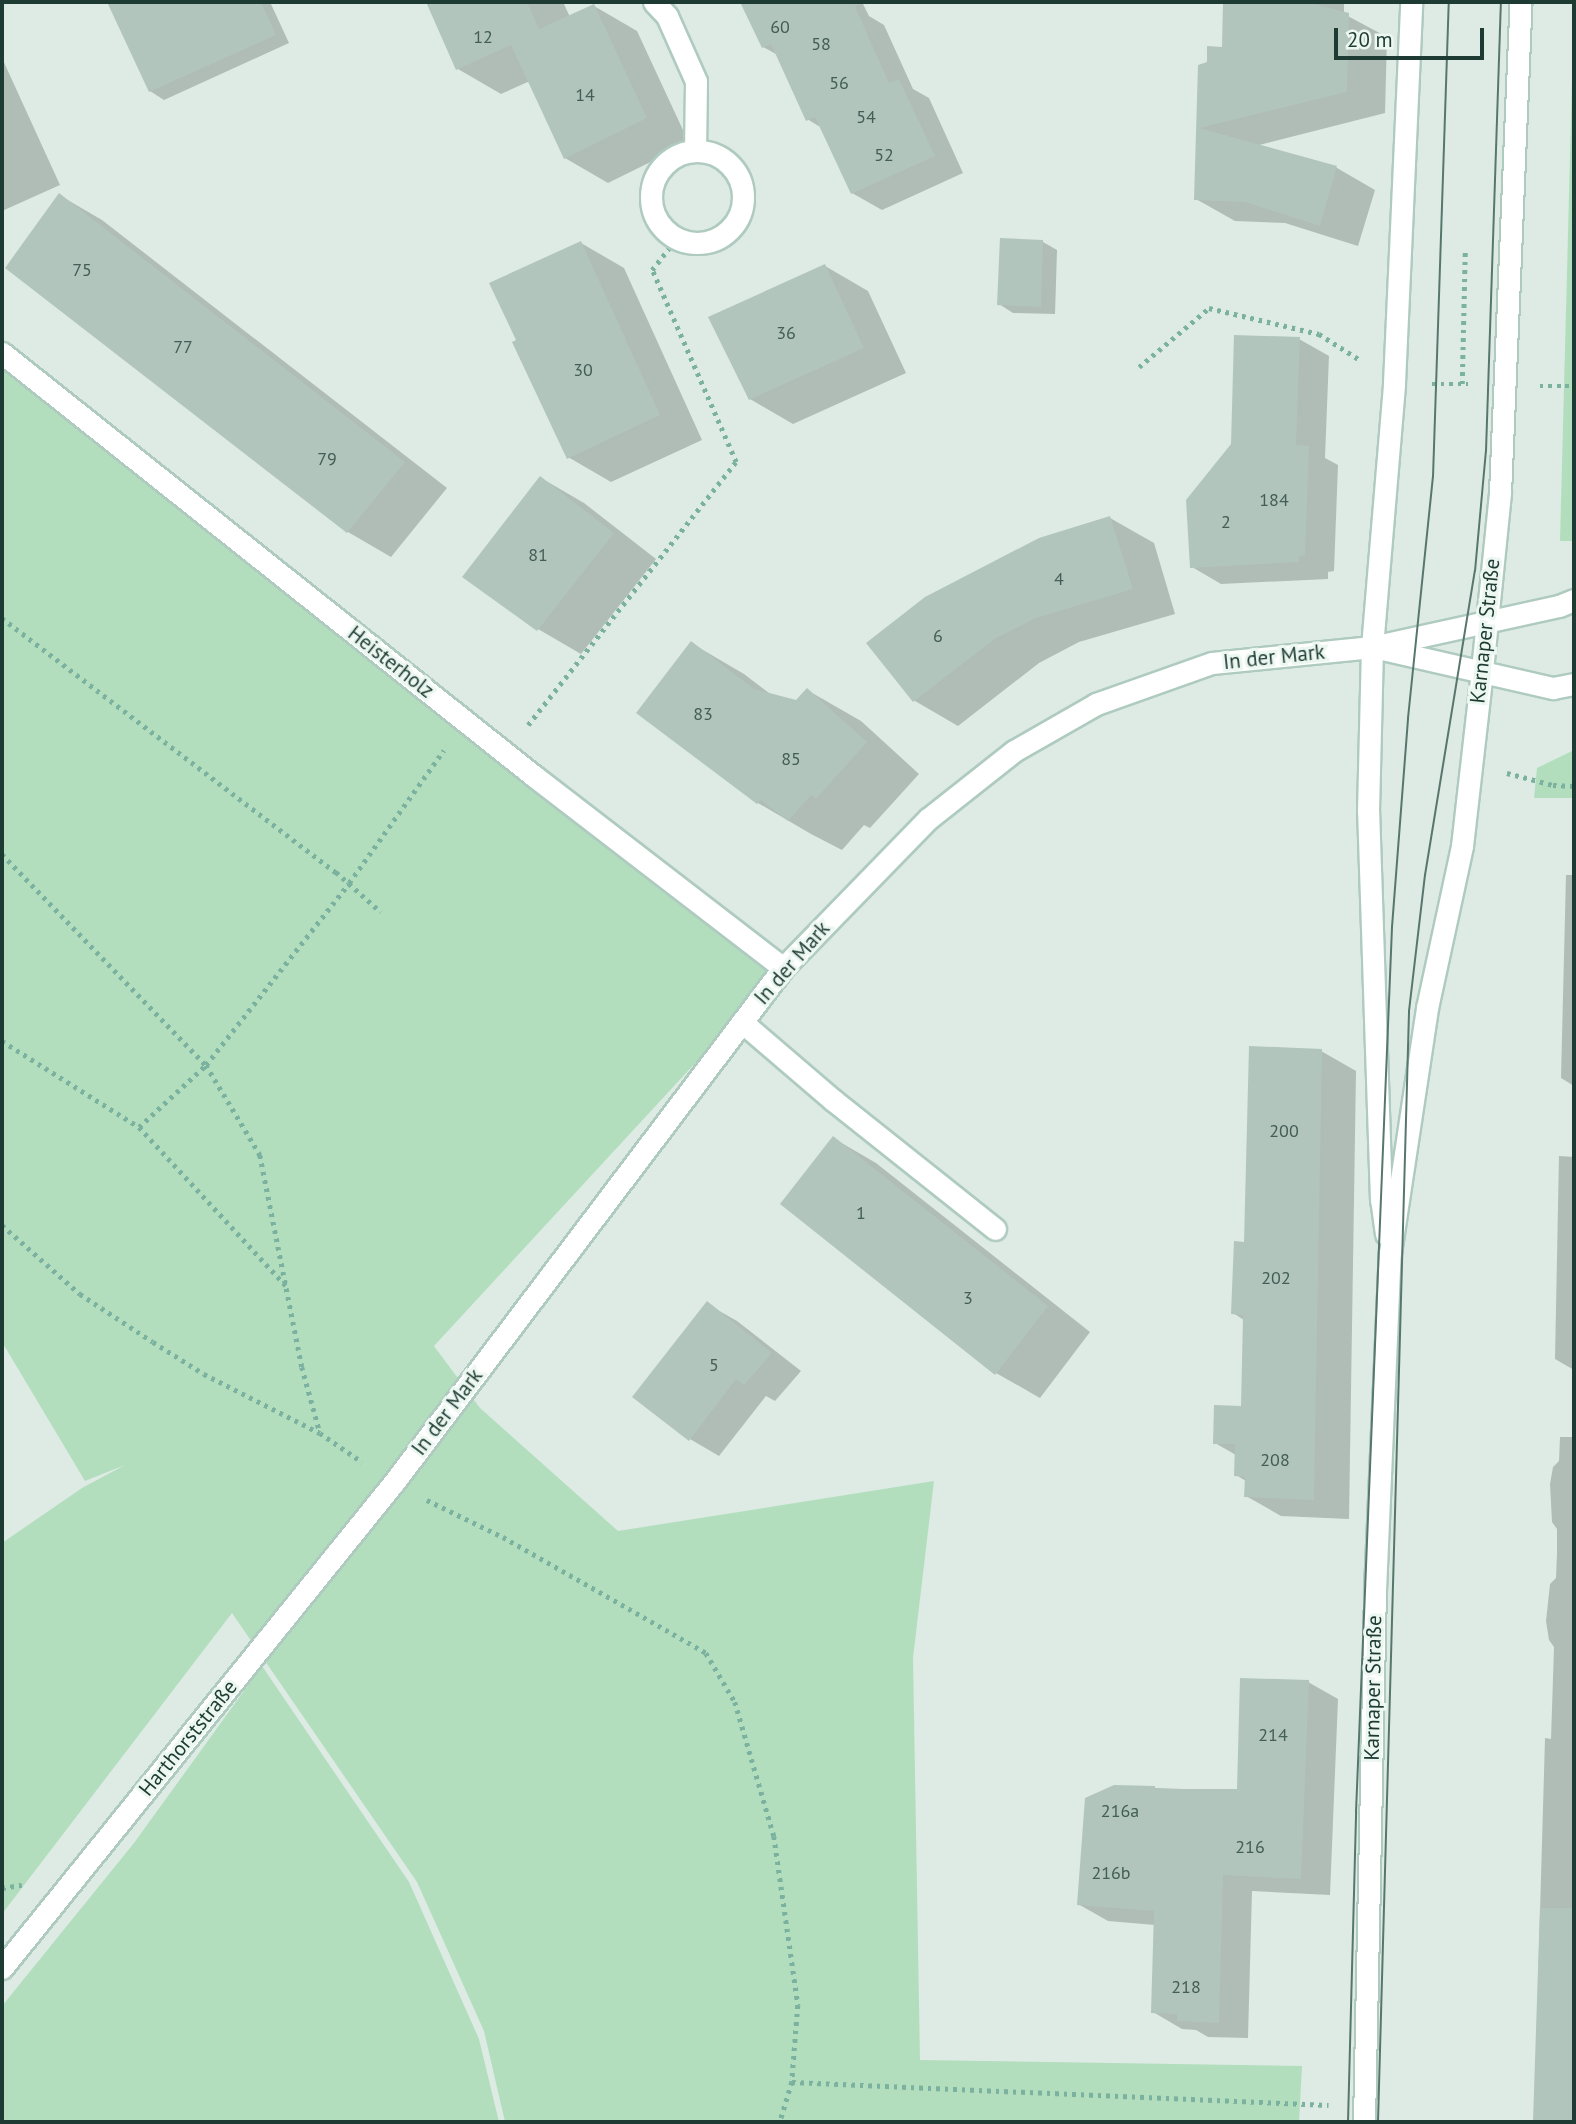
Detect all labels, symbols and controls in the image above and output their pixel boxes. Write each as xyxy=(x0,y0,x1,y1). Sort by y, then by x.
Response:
scale bar xyxy=(1338,14,1488,58)
house number: 60 xyxy=(770,16,790,38)
house number: 12 xyxy=(473,26,493,48)
text: 20 m xyxy=(1347,26,1393,53)
house number: 58 xyxy=(811,33,831,55)
house number: 56 xyxy=(829,72,849,94)
house number: 14 xyxy=(575,84,595,106)
house number: 54 xyxy=(856,106,876,128)
house number: 52 xyxy=(874,144,894,166)
house number: 75 xyxy=(72,259,92,281)
house number: 36 xyxy=(776,322,796,344)
house number: 77 xyxy=(173,336,193,358)
house number: 30 xyxy=(573,359,593,381)
house number: 79 xyxy=(317,448,337,470)
house number: 184 xyxy=(1259,489,1289,511)
house number: 2 xyxy=(1221,511,1231,533)
house number: 81 xyxy=(528,544,548,566)
street label: Karnaper Straße xyxy=(1465,557,1505,705)
house number: 4 xyxy=(1054,568,1064,590)
street label: Heisterholz xyxy=(343,621,439,703)
house number: 6 xyxy=(933,625,943,647)
street label: In der Mark xyxy=(1222,639,1326,675)
house number: 83 xyxy=(693,703,713,725)
house number: 85 xyxy=(781,748,801,770)
street label: In der Mark xyxy=(749,916,835,1010)
house number: 200 xyxy=(1269,1120,1299,1142)
house number: 1 xyxy=(856,1202,866,1224)
house number: 202 xyxy=(1261,1267,1291,1289)
house number: 3 xyxy=(963,1287,973,1309)
house number: 5 xyxy=(709,1354,719,1376)
street label: In der Mark xyxy=(406,1364,488,1460)
house number: 208 xyxy=(1260,1449,1290,1471)
street label: Karnaper Straße xyxy=(1359,1615,1387,1761)
street label: Harthorststraße xyxy=(134,1675,242,1801)
house number: 214 xyxy=(1258,1724,1288,1746)
house number: 216a xyxy=(1101,1800,1139,1822)
house number: 216 xyxy=(1235,1836,1265,1858)
house number: 216b xyxy=(1091,1862,1131,1884)
house number: 218 xyxy=(1171,1976,1201,1998)

